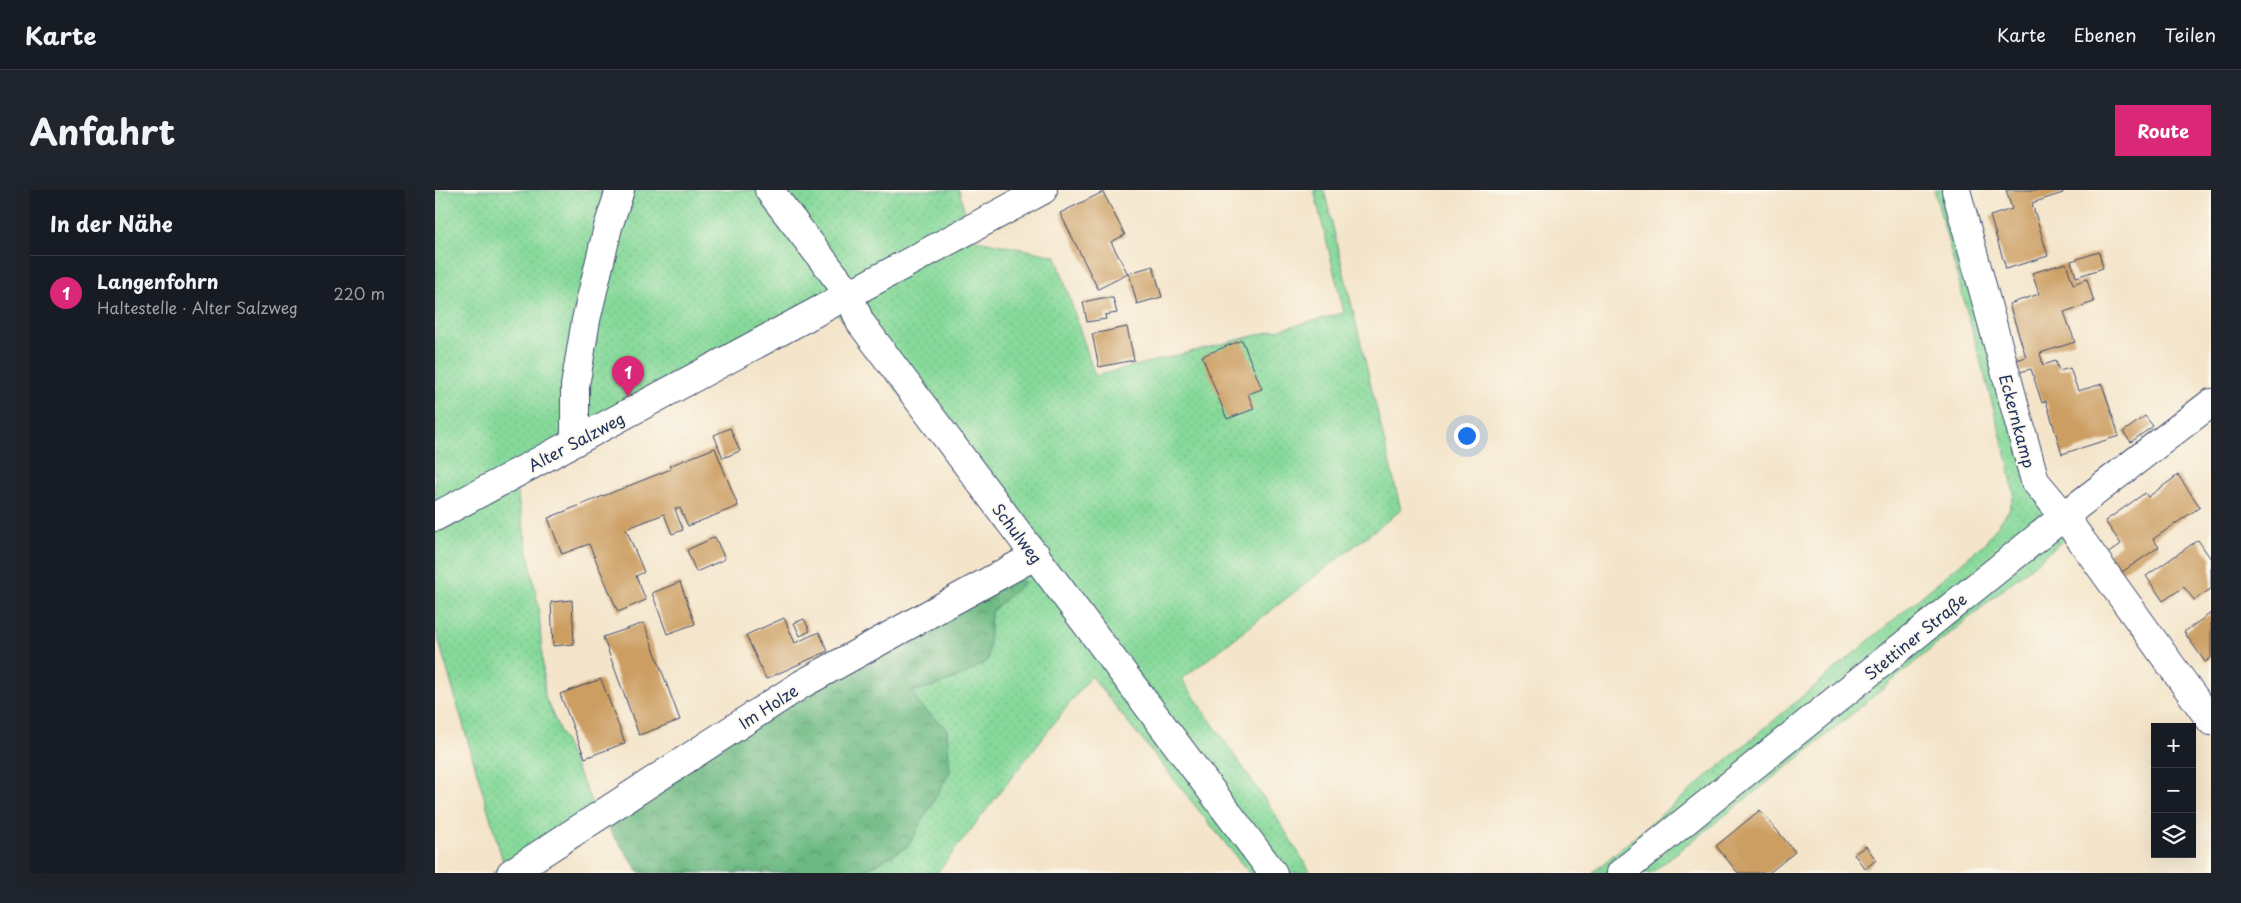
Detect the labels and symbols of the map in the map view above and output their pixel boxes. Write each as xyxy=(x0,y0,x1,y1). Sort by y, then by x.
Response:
pin: 1 xyxy=(612,356,644,397)
street label: Eckernkamp xyxy=(1994,371,2042,471)
street label: Alter Salzweg xyxy=(523,405,629,477)
your location xyxy=(1454,423,1480,449)
street label: Schulweg xyxy=(987,497,1049,569)
street label: Stettiner Straße xyxy=(1858,587,1972,685)
street label: Im Holze xyxy=(734,678,803,734)

